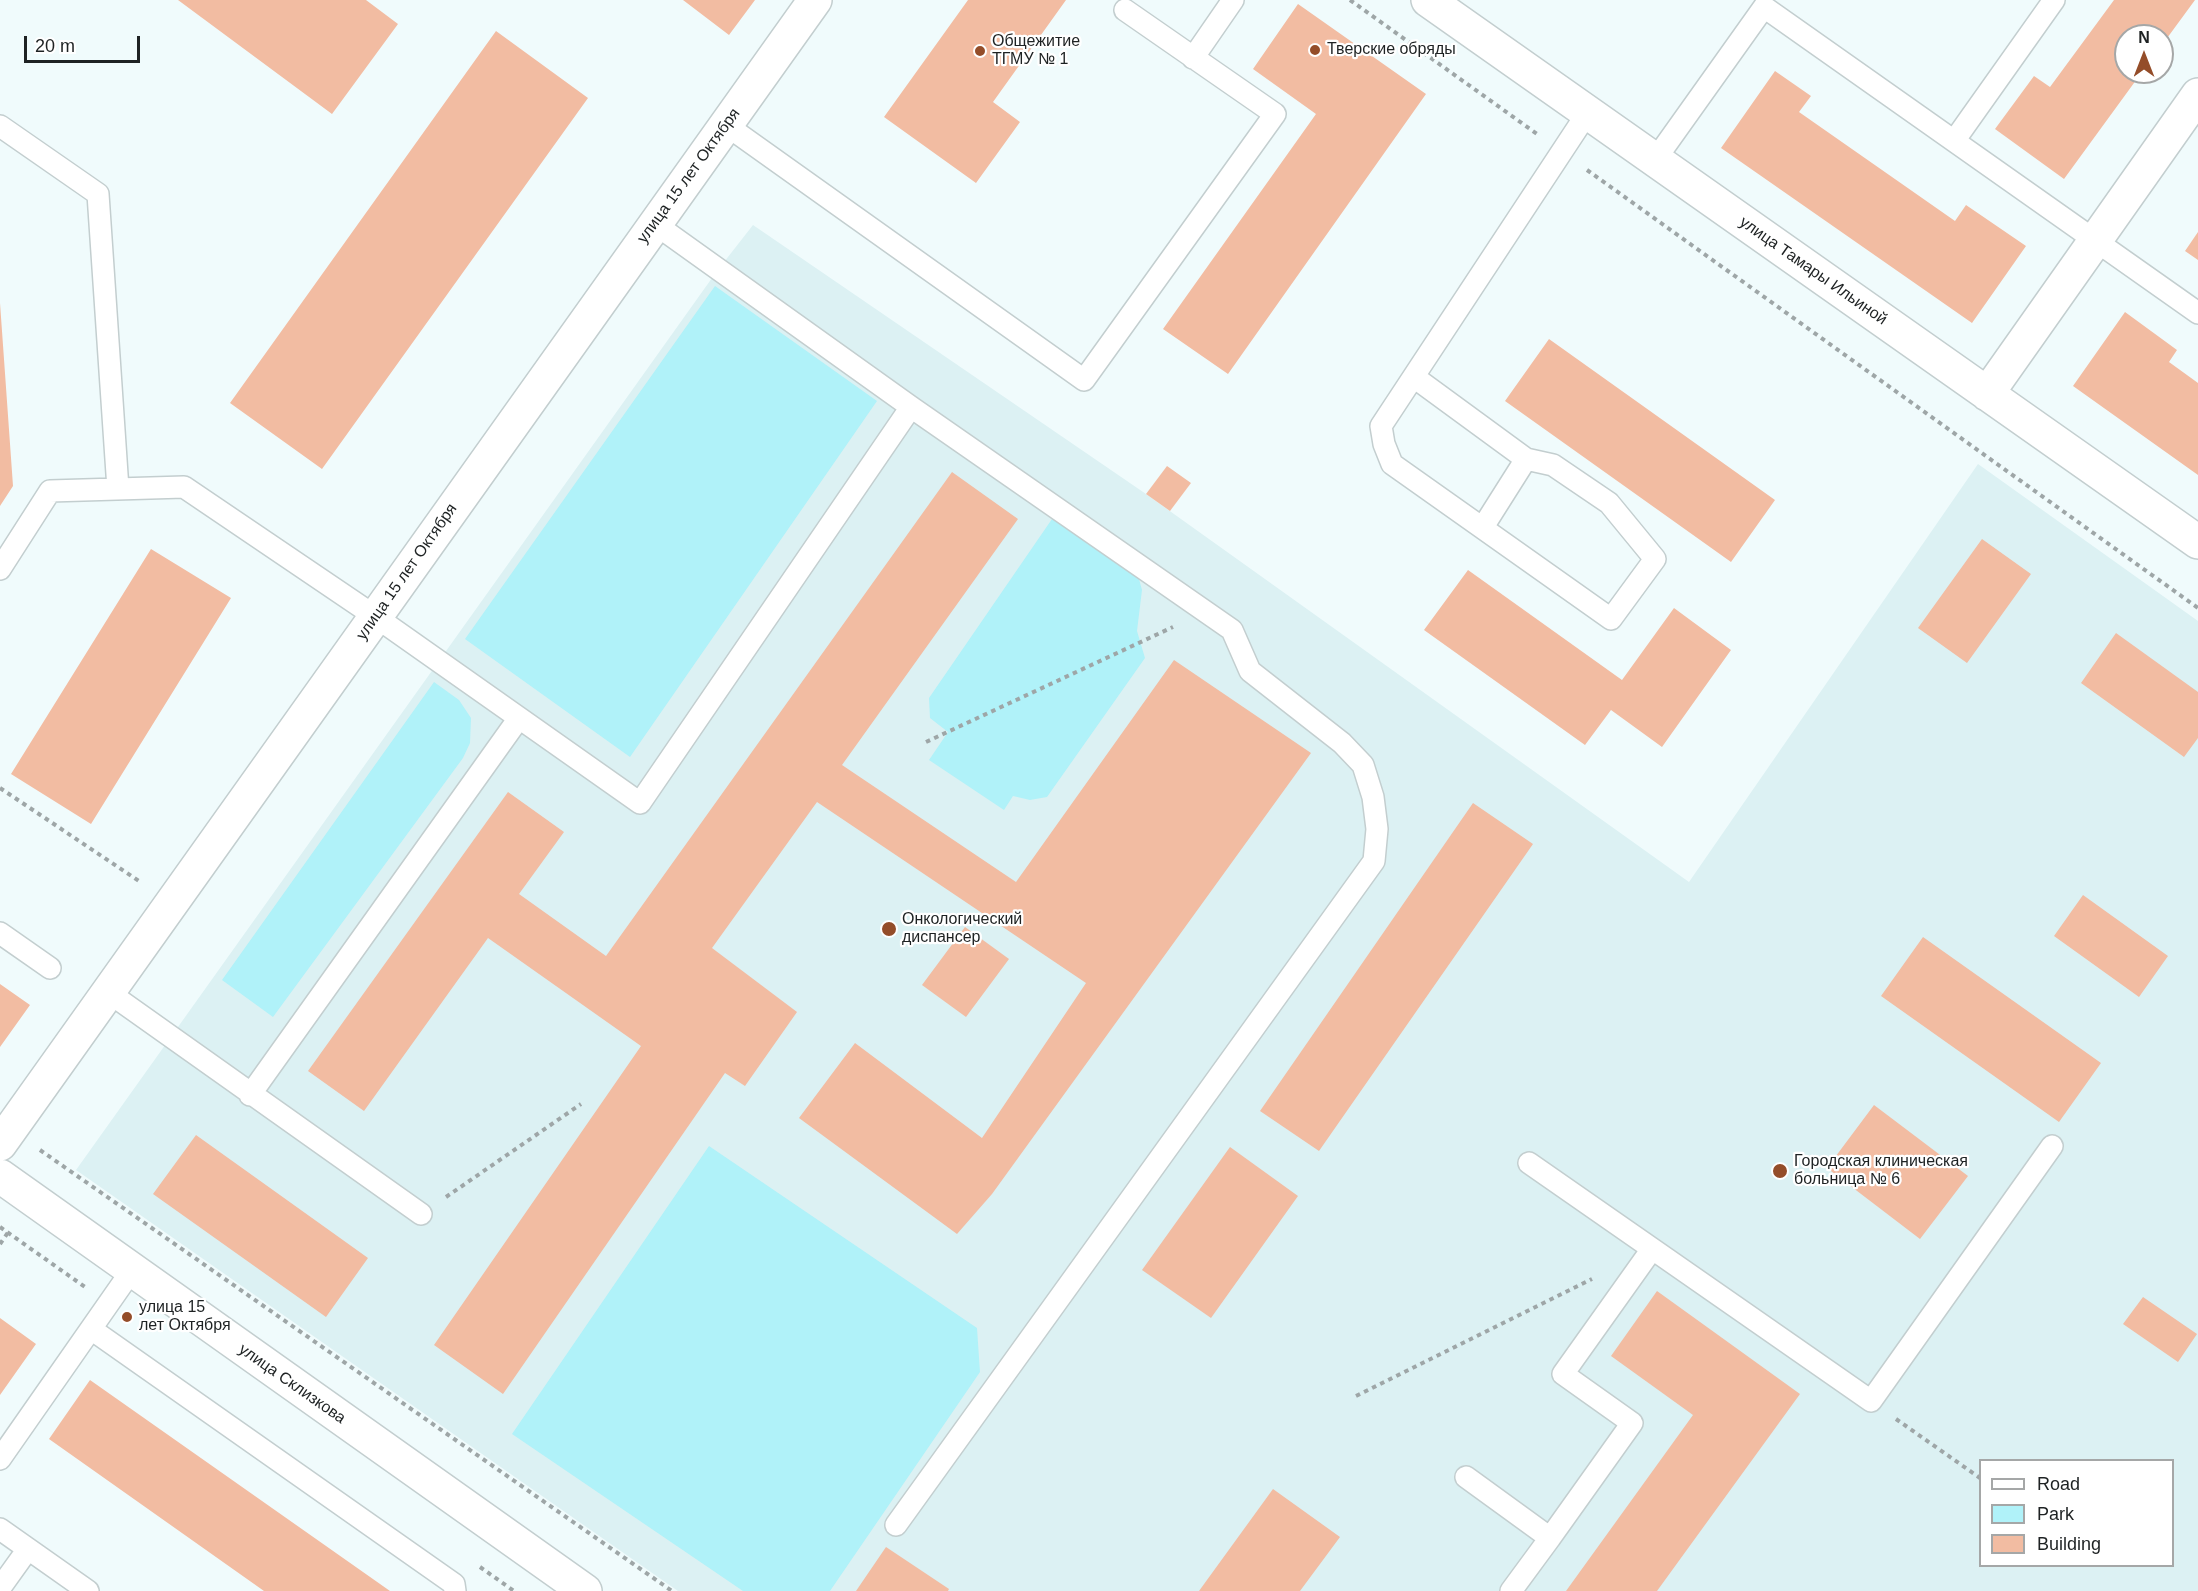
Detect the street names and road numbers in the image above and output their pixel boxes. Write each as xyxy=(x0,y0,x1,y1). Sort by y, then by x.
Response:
street label: улица 15 лет Октября xyxy=(634,105,744,247)
street label: улица Тамары Ильиной xyxy=(1735,213,1891,329)
street label: улица 15 лет Октября xyxy=(353,500,461,644)
street label: улица Склизкова xyxy=(235,1340,349,1428)

